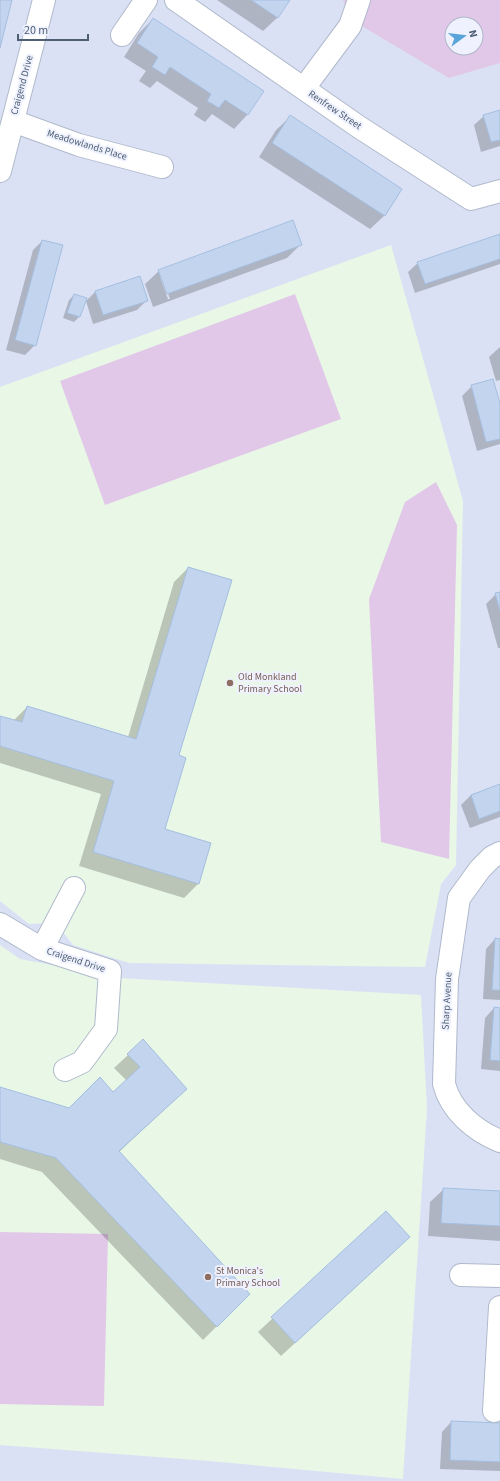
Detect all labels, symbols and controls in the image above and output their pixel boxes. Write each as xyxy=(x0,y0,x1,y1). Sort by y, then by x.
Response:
scale bar xyxy=(18,16,88,42)
north arrow xyxy=(444,16,484,56)
text: 20 m xyxy=(24,22,48,39)
text: N xyxy=(465,28,481,39)
street label: Craigend Drive xyxy=(7,54,37,116)
street label: Renfrew Street xyxy=(306,87,365,133)
street label: Meadowlands Place xyxy=(45,126,129,164)
place label: Old Monkland Primary School xyxy=(238,670,302,696)
marker: Old Monkland Primary School xyxy=(225,678,235,688)
street label: Craigend Drive xyxy=(45,944,107,976)
street label: Sharp Avenue xyxy=(439,972,456,1030)
place label: St Monica's Primary School xyxy=(216,1264,280,1290)
marker: St Monica's Primary School xyxy=(203,1272,213,1282)

